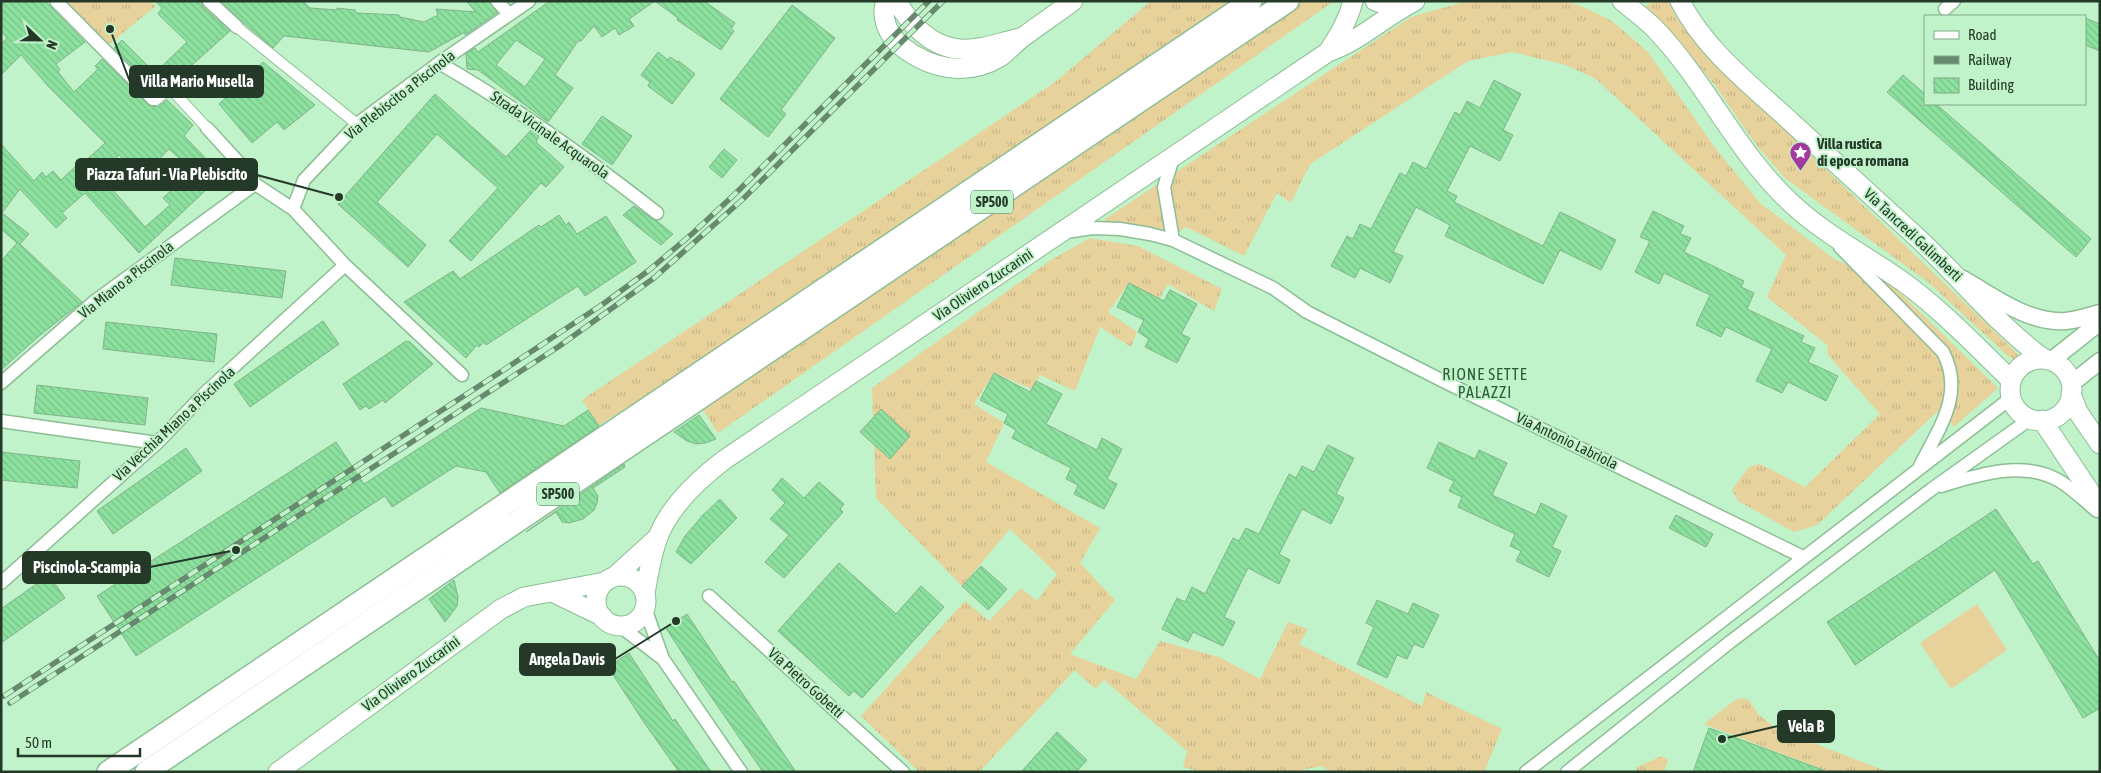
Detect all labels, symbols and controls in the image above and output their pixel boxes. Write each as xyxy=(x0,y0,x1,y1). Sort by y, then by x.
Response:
north arrow xyxy=(15,15,65,65)
legend xyxy=(1924,15,2086,105)
text: Road xyxy=(1968,26,1997,43)
text: N xyxy=(43,38,61,52)
street label: Via Plebiscito a Piscinola xyxy=(341,46,458,143)
text: Railway xyxy=(1968,51,2012,68)
callout: Villa Mario Musella xyxy=(130,66,263,97)
text: Villa Mario Musella xyxy=(139,72,254,90)
text: Building xyxy=(1968,76,2014,93)
street label: Strada Vicinale Acquarola xyxy=(488,87,613,182)
place label: Villa rustica di epoca romana xyxy=(1816,135,1909,169)
place icon: Villa rustica di epoca romana xyxy=(1789,141,1813,172)
callout: Piazza Tafuri - Via Plebiscito xyxy=(76,159,257,190)
text: Piazza Tafuri - Via Plebiscito xyxy=(86,165,248,183)
street label: Via Tancredi Galimberti xyxy=(1861,185,1966,285)
road number: SP500 xyxy=(971,190,1013,213)
street label: Via Miano a Piscinola xyxy=(75,237,177,322)
street label: Via Oliviero Zuccarini xyxy=(930,245,1036,324)
street label: Via Vecchia Miano a Piscinola xyxy=(109,363,238,485)
district label: RIONE SETTE PALAZZI xyxy=(1442,365,1528,401)
street label: Via Antonio Labriola xyxy=(1513,409,1621,473)
road number: SP500 xyxy=(537,482,579,506)
callout: Piscinola-Scampia xyxy=(23,552,150,583)
text: Piscinola-Scampia xyxy=(33,558,141,576)
street label: Via Oliviero Zuccarini xyxy=(359,632,463,715)
callout: Angela Davis xyxy=(520,644,615,675)
street label: Via Pietro Gobetti xyxy=(765,644,848,721)
text: Angela Davis xyxy=(528,650,605,668)
callout: Vela B xyxy=(1778,711,1834,742)
text: Vela B xyxy=(1787,717,1824,735)
scale bar xyxy=(18,726,140,758)
text: 50 m xyxy=(25,734,52,751)

